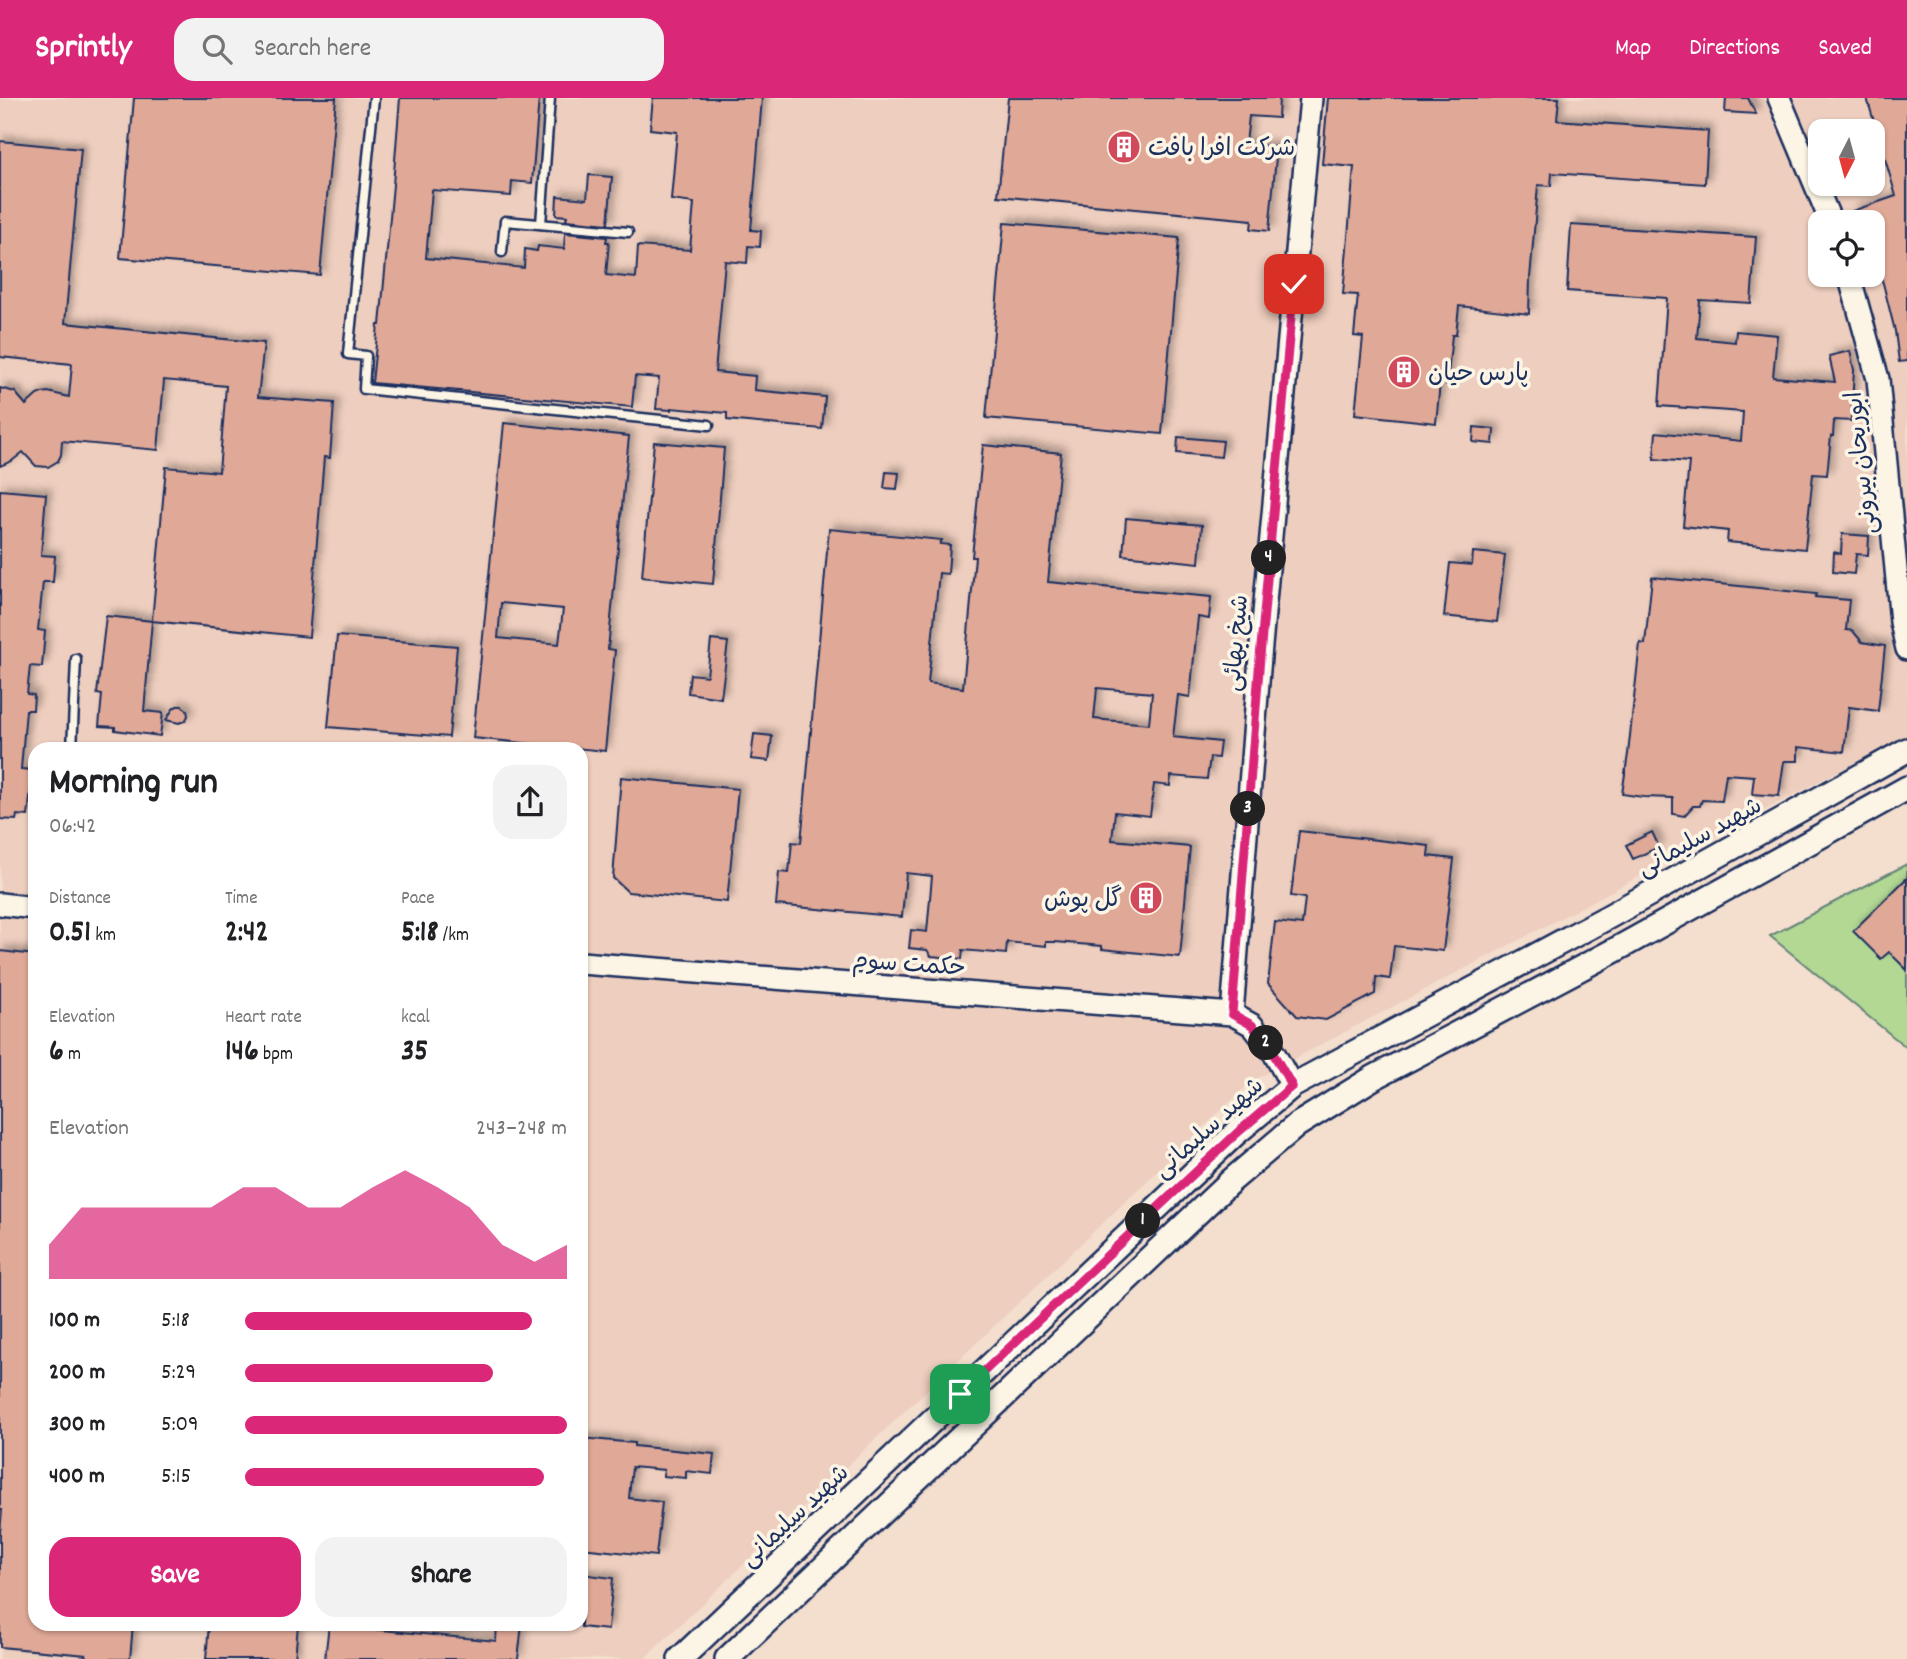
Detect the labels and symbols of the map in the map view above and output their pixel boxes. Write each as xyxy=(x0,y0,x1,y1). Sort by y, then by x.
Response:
north arrow xyxy=(1808,119,1885,196)
building icon: شرکت افرا بافت xyxy=(1105,128,1143,166)
place label: شرکت افرا بافت xyxy=(1148,133,1295,167)
pin xyxy=(1264,254,1324,314)
building icon: پارس حیان xyxy=(1385,353,1423,391)
place label: پارس حیان xyxy=(1428,358,1529,392)
street label: ابوریحان بیرونی xyxy=(1839,390,1887,536)
pin: 4 xyxy=(1252,540,1286,575)
street label: شیخ بهائی xyxy=(1217,593,1259,693)
street label: شهید سلیمانی xyxy=(1632,790,1769,887)
pin: 3 xyxy=(1230,792,1266,826)
building icon: گل پوش xyxy=(1127,879,1165,917)
place label: گل پوش xyxy=(1044,884,1122,918)
street label: حکمت سوم xyxy=(851,945,967,987)
pin: 2 xyxy=(1248,1026,1284,1060)
street label: شهید سلیمانی xyxy=(1147,1070,1273,1188)
pin: 1 xyxy=(1126,1204,1160,1238)
pin xyxy=(930,1364,990,1424)
street label: شهید سلیمانی xyxy=(734,1458,858,1577)

